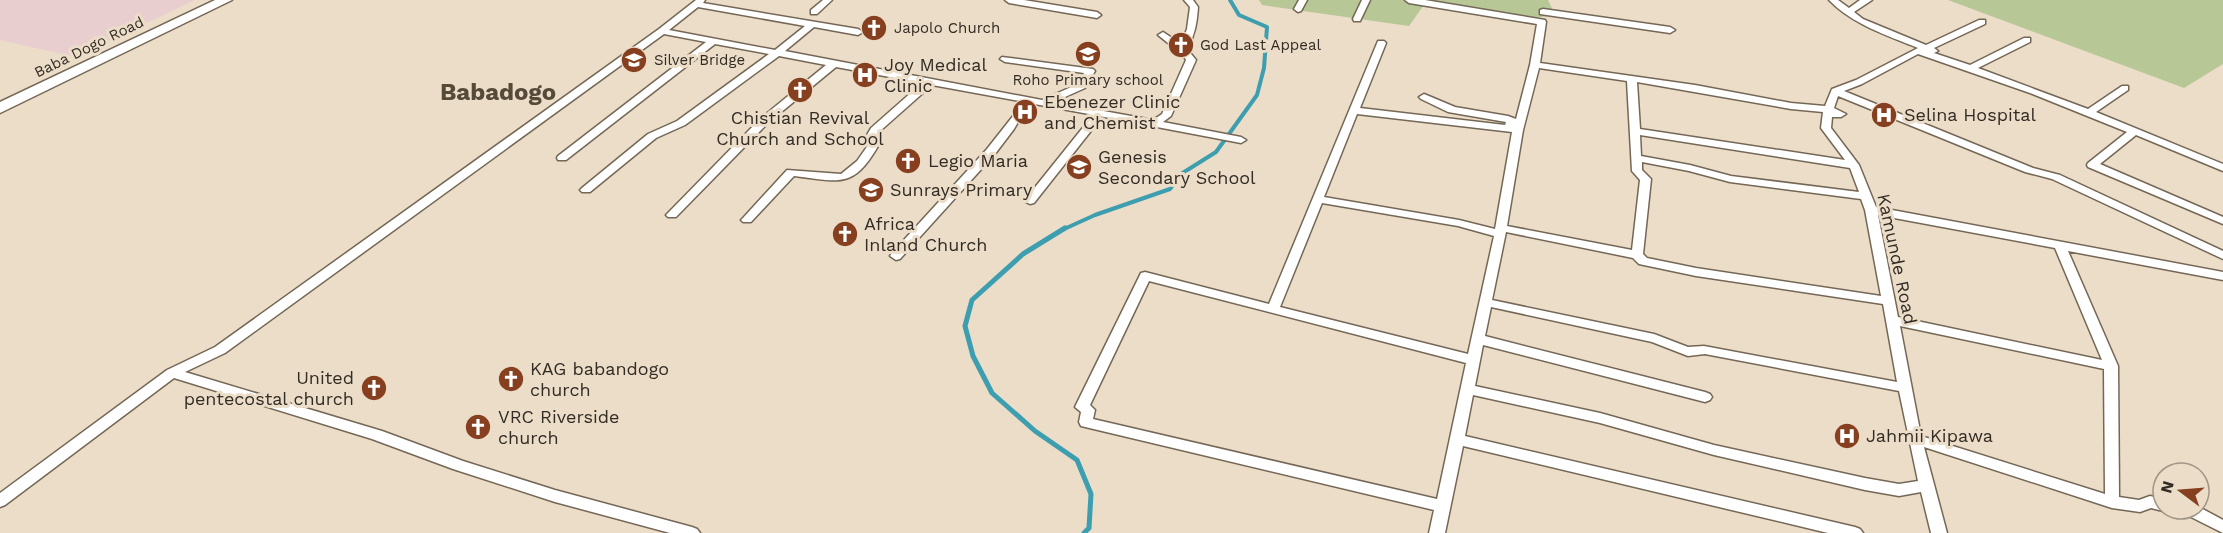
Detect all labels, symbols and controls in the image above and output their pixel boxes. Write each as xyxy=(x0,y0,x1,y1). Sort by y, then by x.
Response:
street label: Baba Dogo Road xyxy=(31,13,147,81)
church icon: Japolo Church xyxy=(859,13,889,43)
place label: Japolo Church xyxy=(894,19,1000,37)
church icon: God Last Appeal xyxy=(1166,30,1196,60)
place label: God Last Appeal xyxy=(1200,36,1321,54)
school or university icon: Roho Primary school xyxy=(1073,39,1103,69)
school or university icon: Silver Bridge xyxy=(619,45,649,75)
place label: Silver Bridge xyxy=(654,51,745,69)
place label: Joy Medical Clinic xyxy=(884,54,988,96)
hospital icon: Joy Medical Clinic xyxy=(850,60,880,90)
place label: Roho Primary school xyxy=(1013,71,1164,89)
church icon: Chistian Revival Church and School xyxy=(785,75,815,105)
district label: Babadogo xyxy=(440,78,556,106)
place label: Ebenezer Clinic and Chemist xyxy=(1044,91,1180,133)
hospital icon: Ebenezer Clinic and Chemist xyxy=(1010,97,1040,127)
hospital icon: Selina Hospital xyxy=(1869,100,1899,130)
place label: Selina Hospital xyxy=(1904,104,2036,125)
place label: Chistian Revival Church and School xyxy=(716,107,884,149)
church icon: Legio Maria xyxy=(893,146,923,176)
place label: Genesis Secondary School xyxy=(1098,146,1256,188)
place label: Legio Maria xyxy=(928,150,1028,171)
school or university icon: Genesis Secondary School xyxy=(1064,152,1094,182)
school or university icon: Sunrays Primary xyxy=(856,175,886,205)
place label: Sunrays Primary xyxy=(890,179,1033,200)
street label: Kamunde Road xyxy=(1873,192,1922,326)
place label: Africa Inland Church xyxy=(864,213,988,255)
church icon: Africa Inland Church xyxy=(830,219,860,249)
place label: KAG babandogo church xyxy=(530,358,669,400)
church icon: KAG babandogo church xyxy=(496,364,526,394)
place label: United pentecostal church xyxy=(184,367,354,409)
church icon: United pentecostal church xyxy=(359,373,389,403)
place label: VRC Riverside church xyxy=(498,406,619,448)
church icon: VRC Riverside church xyxy=(463,412,493,442)
hospital icon: Jahmii Kipawa xyxy=(1832,421,1862,451)
place label: Jahmii Kipawa xyxy=(1866,425,1993,446)
north arrow xyxy=(2151,461,2211,521)
text: N xyxy=(2156,479,2178,495)

